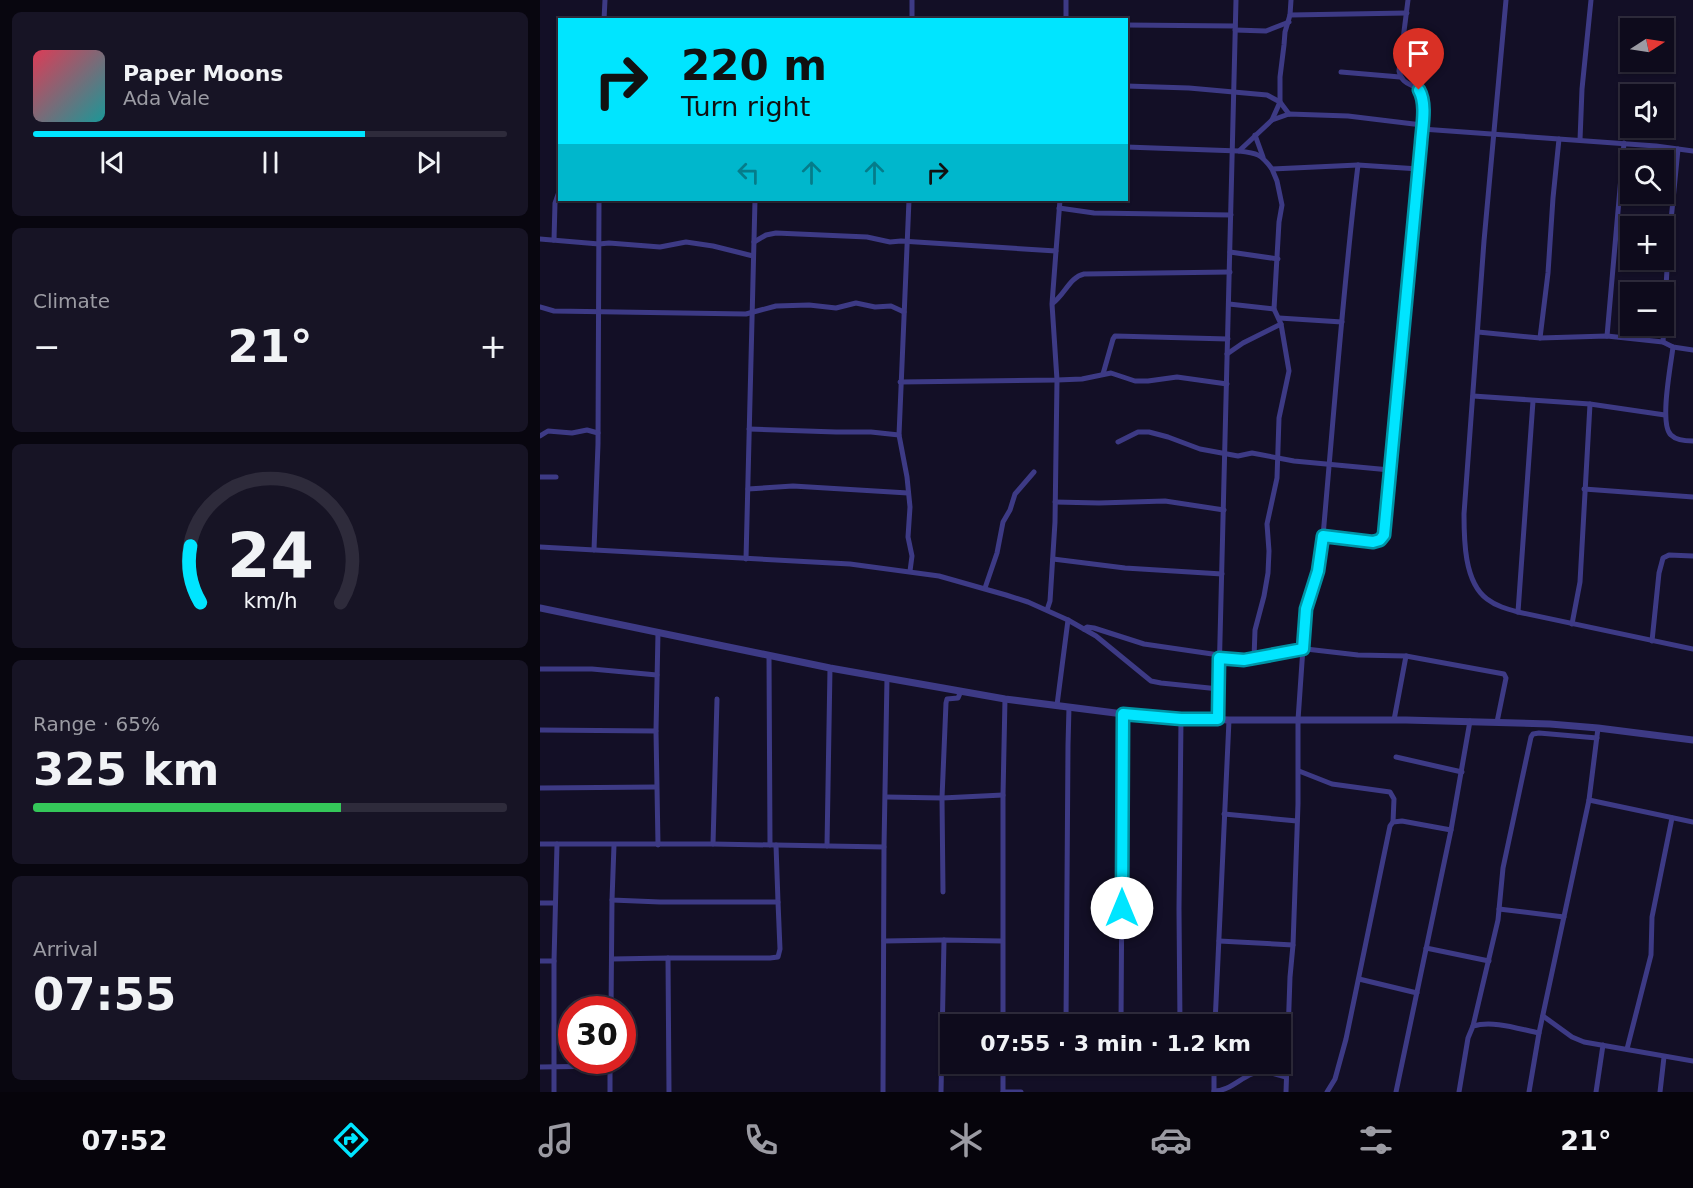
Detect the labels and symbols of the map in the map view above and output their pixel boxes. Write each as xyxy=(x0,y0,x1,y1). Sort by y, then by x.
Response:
north arrow xyxy=(1620,18,1674,72)
pin xyxy=(1393,28,1444,90)
position arrow xyxy=(1090,876,1154,940)
speed limit sign: 30 xyxy=(558,996,636,1074)

